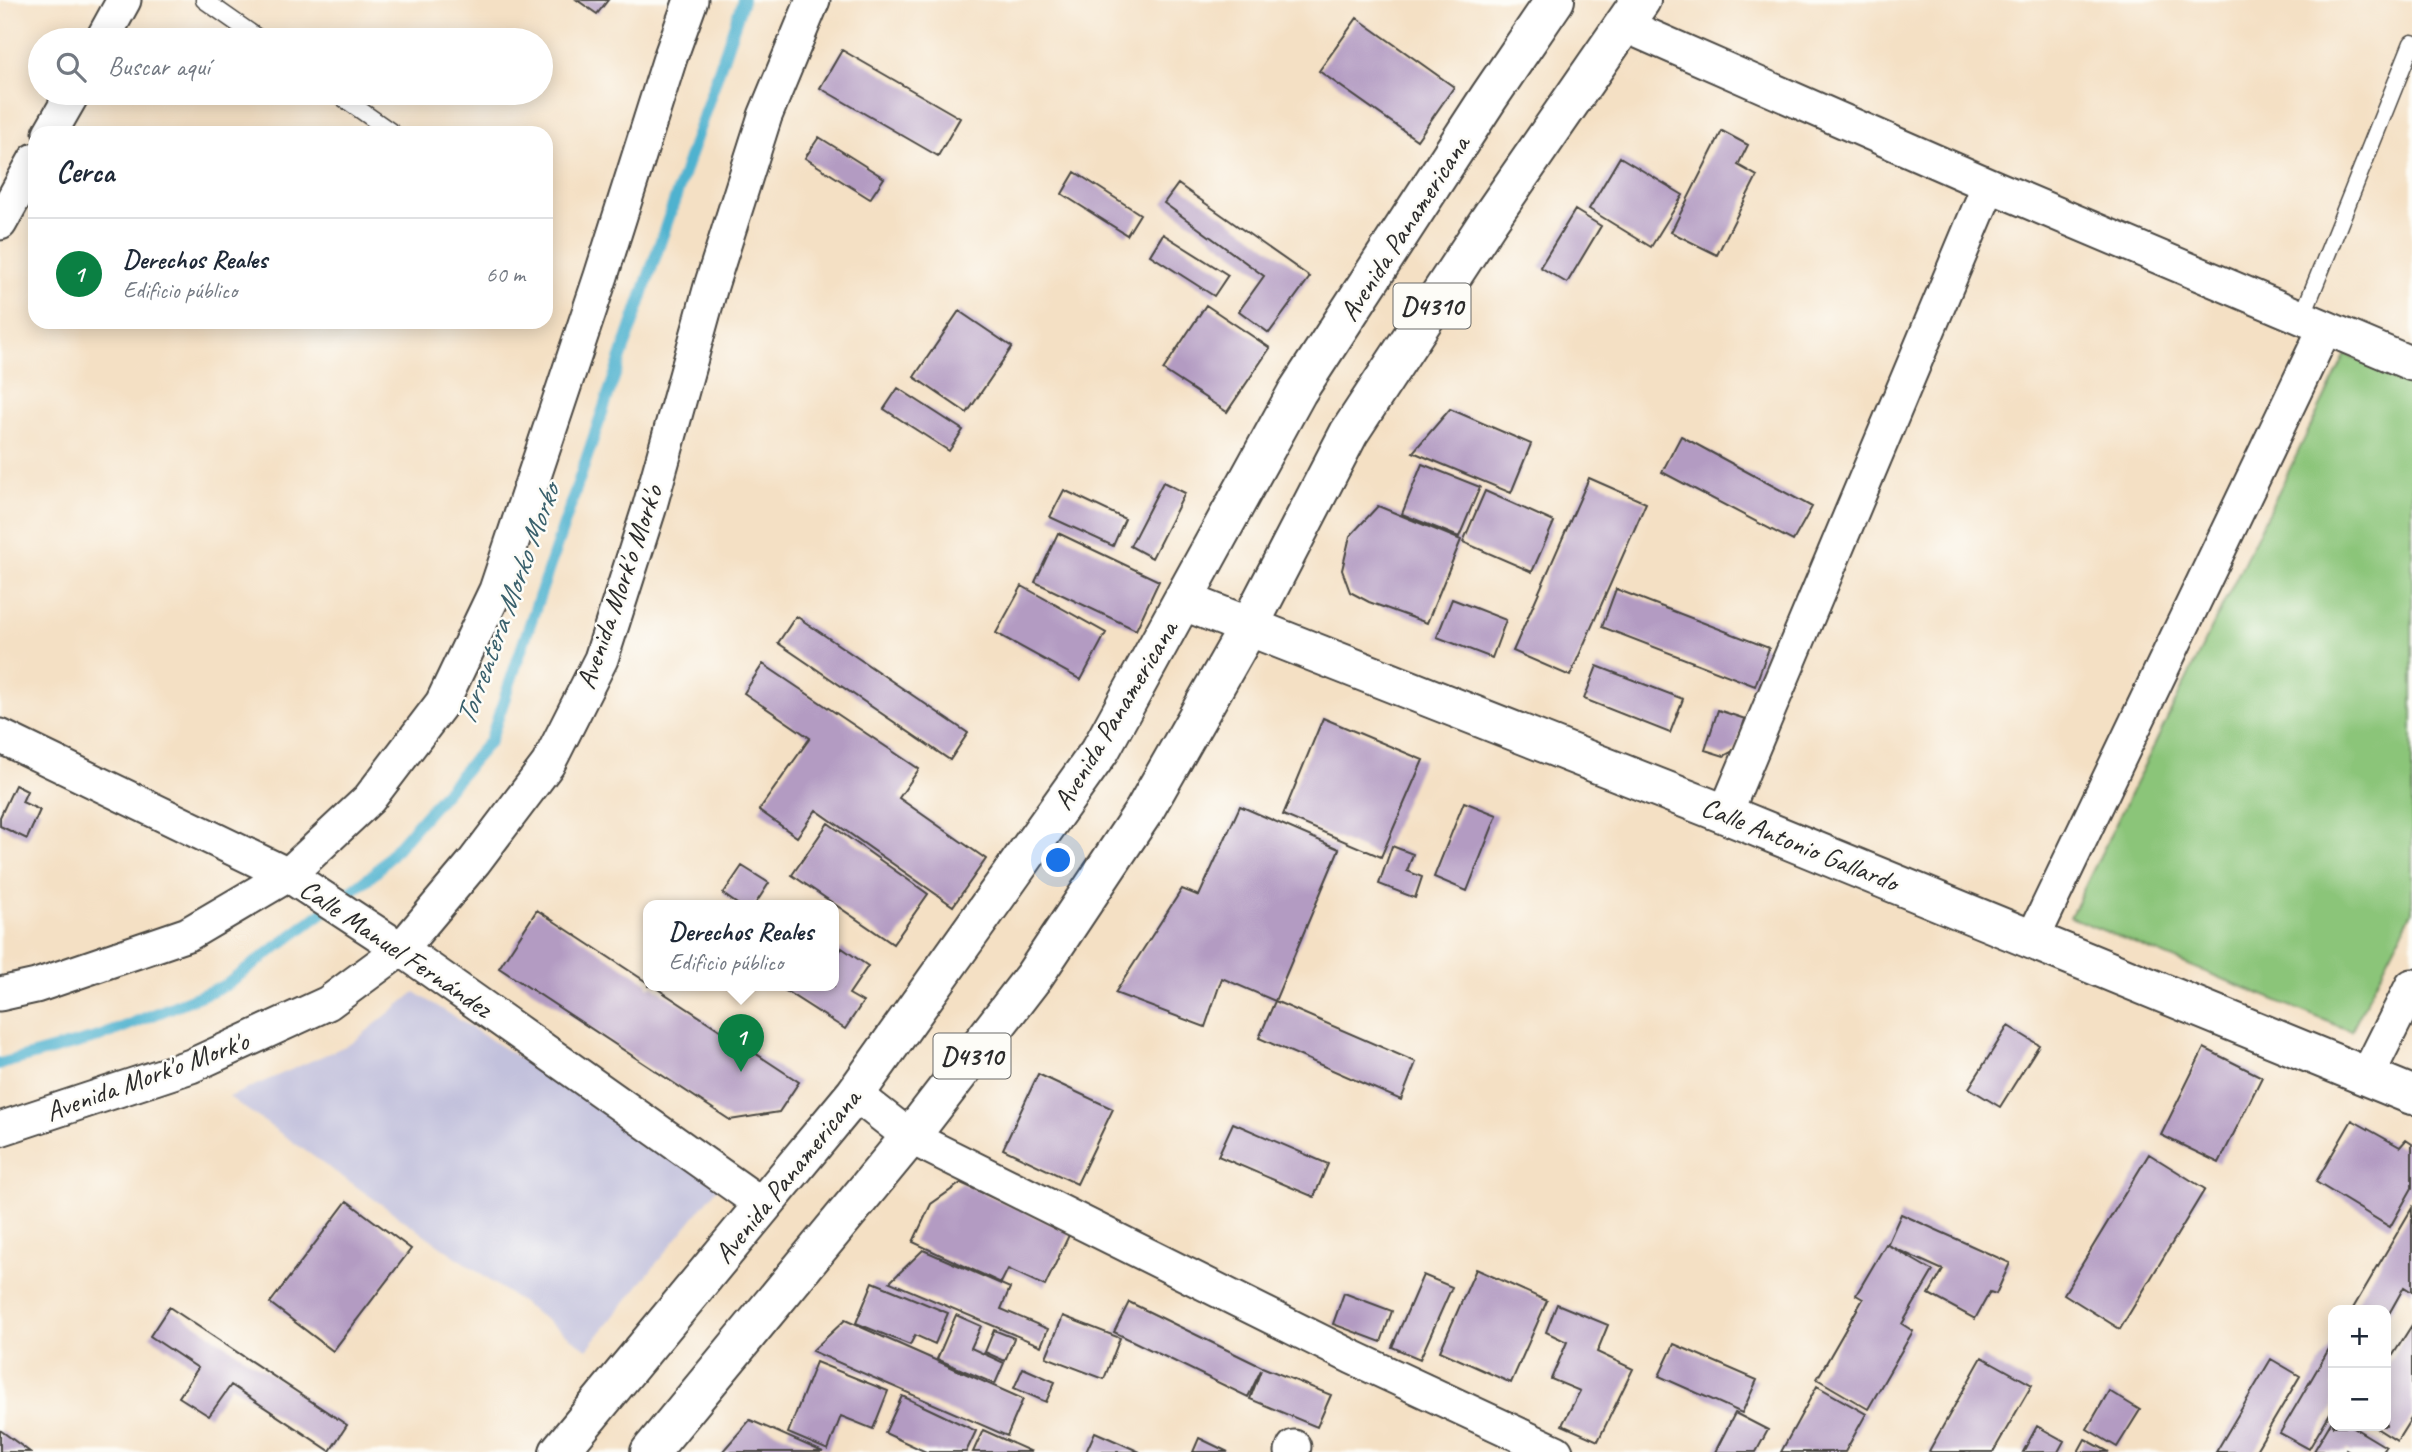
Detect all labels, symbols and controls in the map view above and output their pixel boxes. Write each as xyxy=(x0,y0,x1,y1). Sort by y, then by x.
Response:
search box xyxy=(28,28,553,105)
icon: search xyxy=(52,48,90,86)
text: Buscar aquí xyxy=(108,50,210,83)
street label: Avenida Panamericana xyxy=(1331,127,1478,327)
text: Cerca xyxy=(56,153,114,191)
text: Derechos Reales xyxy=(123,243,267,276)
text: 1 xyxy=(74,260,84,289)
text: 60 m xyxy=(486,260,525,289)
text: Edificio público xyxy=(123,276,237,305)
road number: D4310 xyxy=(1394,284,1470,328)
water label: Torrentera Morko Morko xyxy=(446,474,570,731)
street label: Avenida Mork'o Mork'o xyxy=(568,479,671,693)
street label: Avenida Panamericana xyxy=(1045,612,1186,816)
street label: Calle Antonio Gallardo xyxy=(1697,789,1906,901)
your location xyxy=(1041,843,1075,877)
street label: Calle Manuel Fernández xyxy=(293,871,501,1026)
popup xyxy=(643,900,839,991)
text: Derechos Reales xyxy=(669,915,813,948)
text: Edificio público xyxy=(669,948,783,977)
pin: 1 xyxy=(718,1014,764,1072)
street label: Avenida Mork'o Mork'o xyxy=(41,1022,255,1129)
road number: D4310 xyxy=(934,1034,1010,1078)
street label: Avenida Panamericana xyxy=(706,1080,870,1270)
map controls xyxy=(2328,1305,2391,1431)
button: + xyxy=(2328,1305,2391,1368)
button: − xyxy=(2328,1368,2391,1431)

